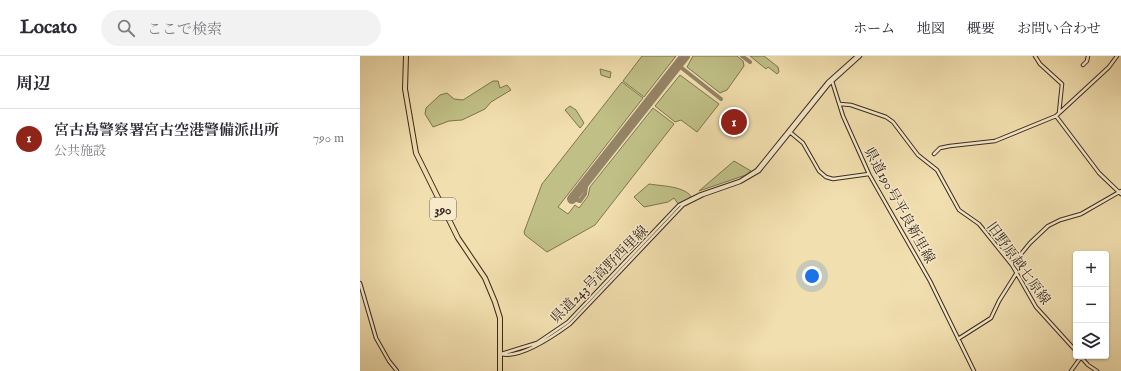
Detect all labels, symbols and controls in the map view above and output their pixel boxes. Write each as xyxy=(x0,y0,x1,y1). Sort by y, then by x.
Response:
search box xyxy=(101,10,381,46)
text: Locato xyxy=(20,16,77,40)
icon: search xyxy=(115,17,137,39)
text: ここで検索 xyxy=(147,20,222,39)
text: ホーム xyxy=(853,20,895,38)
text: 地図 xyxy=(917,20,945,38)
text: 概要 xyxy=(967,20,995,38)
text: お問い合わせ xyxy=(1017,20,1101,38)
text: 周辺 xyxy=(16,74,50,95)
pin: 1 xyxy=(721,107,747,137)
text: 宮古島警察署宮古空港警備派出所 xyxy=(54,121,279,140)
text: 1 xyxy=(27,130,31,147)
text: 790 m xyxy=(313,130,344,147)
text: 公共施設 xyxy=(54,143,106,160)
street label: 県道190号平良新里線 xyxy=(860,144,939,267)
road number: 390 xyxy=(430,198,456,220)
street label: 旧野原越七原線 xyxy=(982,219,1054,309)
street label: 県道243号高野西里線 xyxy=(547,222,652,327)
map controls xyxy=(1073,251,1109,359)
button: + xyxy=(1073,251,1109,287)
your location xyxy=(802,266,822,286)
button: − xyxy=(1073,287,1109,323)
button: layers xyxy=(1073,323,1109,359)

